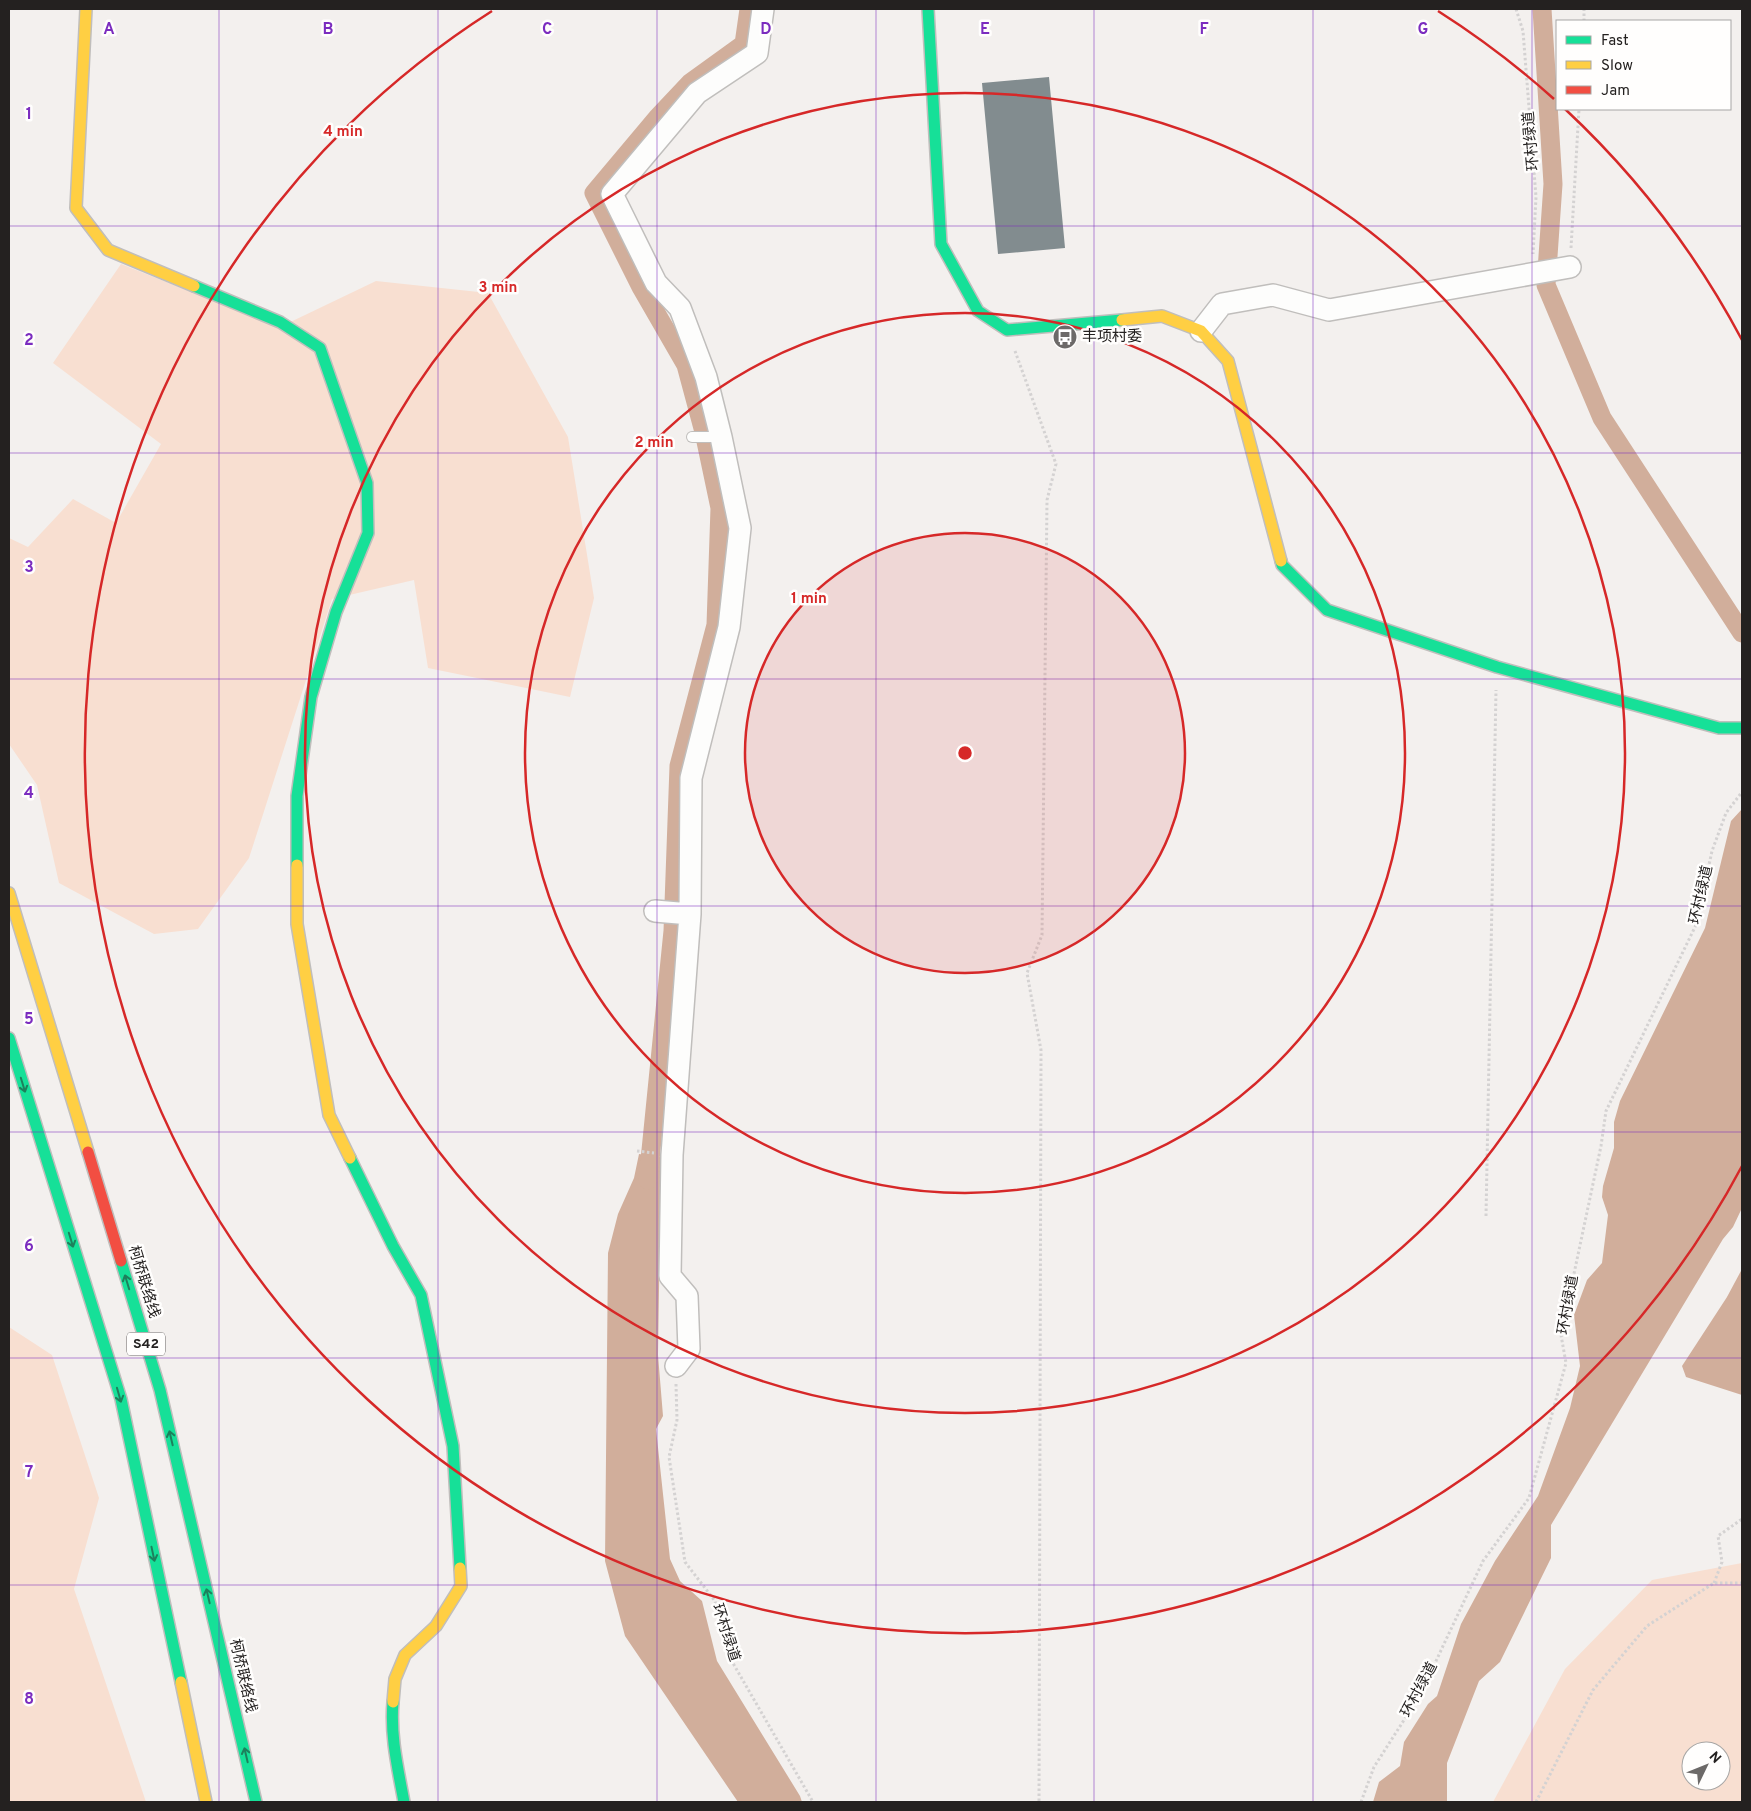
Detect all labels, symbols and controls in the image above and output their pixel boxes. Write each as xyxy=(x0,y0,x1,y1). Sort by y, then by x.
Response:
text: A xyxy=(103,20,115,40)
text: B xyxy=(322,20,334,40)
text: C xyxy=(542,20,552,40)
text: D xyxy=(760,20,772,40)
text: E xyxy=(980,20,990,40)
text: F xyxy=(1199,20,1209,40)
text: G xyxy=(1418,20,1428,40)
legend xyxy=(1556,20,1731,110)
text: Fast xyxy=(1601,32,1629,51)
text: Slow xyxy=(1601,57,1633,76)
text: Jam xyxy=(1601,82,1630,101)
text: 1 xyxy=(26,105,32,125)
street label: 环村绿道 xyxy=(1519,110,1544,172)
text: 4 min xyxy=(323,123,363,142)
text: 3 min xyxy=(478,279,518,298)
bus stop icon: 丰项村委 xyxy=(1052,324,1078,350)
place label: 丰项村委 xyxy=(1082,327,1142,347)
text: 2 xyxy=(24,331,34,351)
text: 2 min xyxy=(634,434,674,453)
text: 3 xyxy=(24,558,34,578)
text: 1 min xyxy=(791,590,827,609)
centre of rings xyxy=(956,744,974,762)
text: 4 xyxy=(24,784,34,804)
street label: 环村绿道 xyxy=(1685,863,1718,926)
text: 5 xyxy=(24,1010,34,1030)
one-way arrow xyxy=(19,1076,29,1092)
one-way arrow xyxy=(67,1232,77,1248)
text: 6 xyxy=(24,1237,34,1257)
street label: 柯桥联络线 xyxy=(123,1243,163,1321)
one-way arrow xyxy=(122,1274,132,1290)
street label: 环村绿道 xyxy=(1553,1274,1584,1336)
road number: S42 xyxy=(127,1332,165,1356)
one-way arrow xyxy=(115,1387,124,1403)
one-way arrow xyxy=(166,1431,175,1447)
text: 7 xyxy=(25,1463,33,1483)
one-way arrow xyxy=(149,1546,158,1562)
one-way arrow xyxy=(203,1589,212,1605)
street label: 环村绿道 xyxy=(707,1601,744,1664)
street label: 柯桥联络线 xyxy=(224,1637,260,1715)
street label: 环村绿道 xyxy=(1397,1659,1442,1721)
text: 8 xyxy=(24,1690,34,1710)
north arrow xyxy=(1681,1741,1731,1791)
one-way arrow xyxy=(241,1747,250,1763)
text: N xyxy=(1705,1749,1724,1768)

